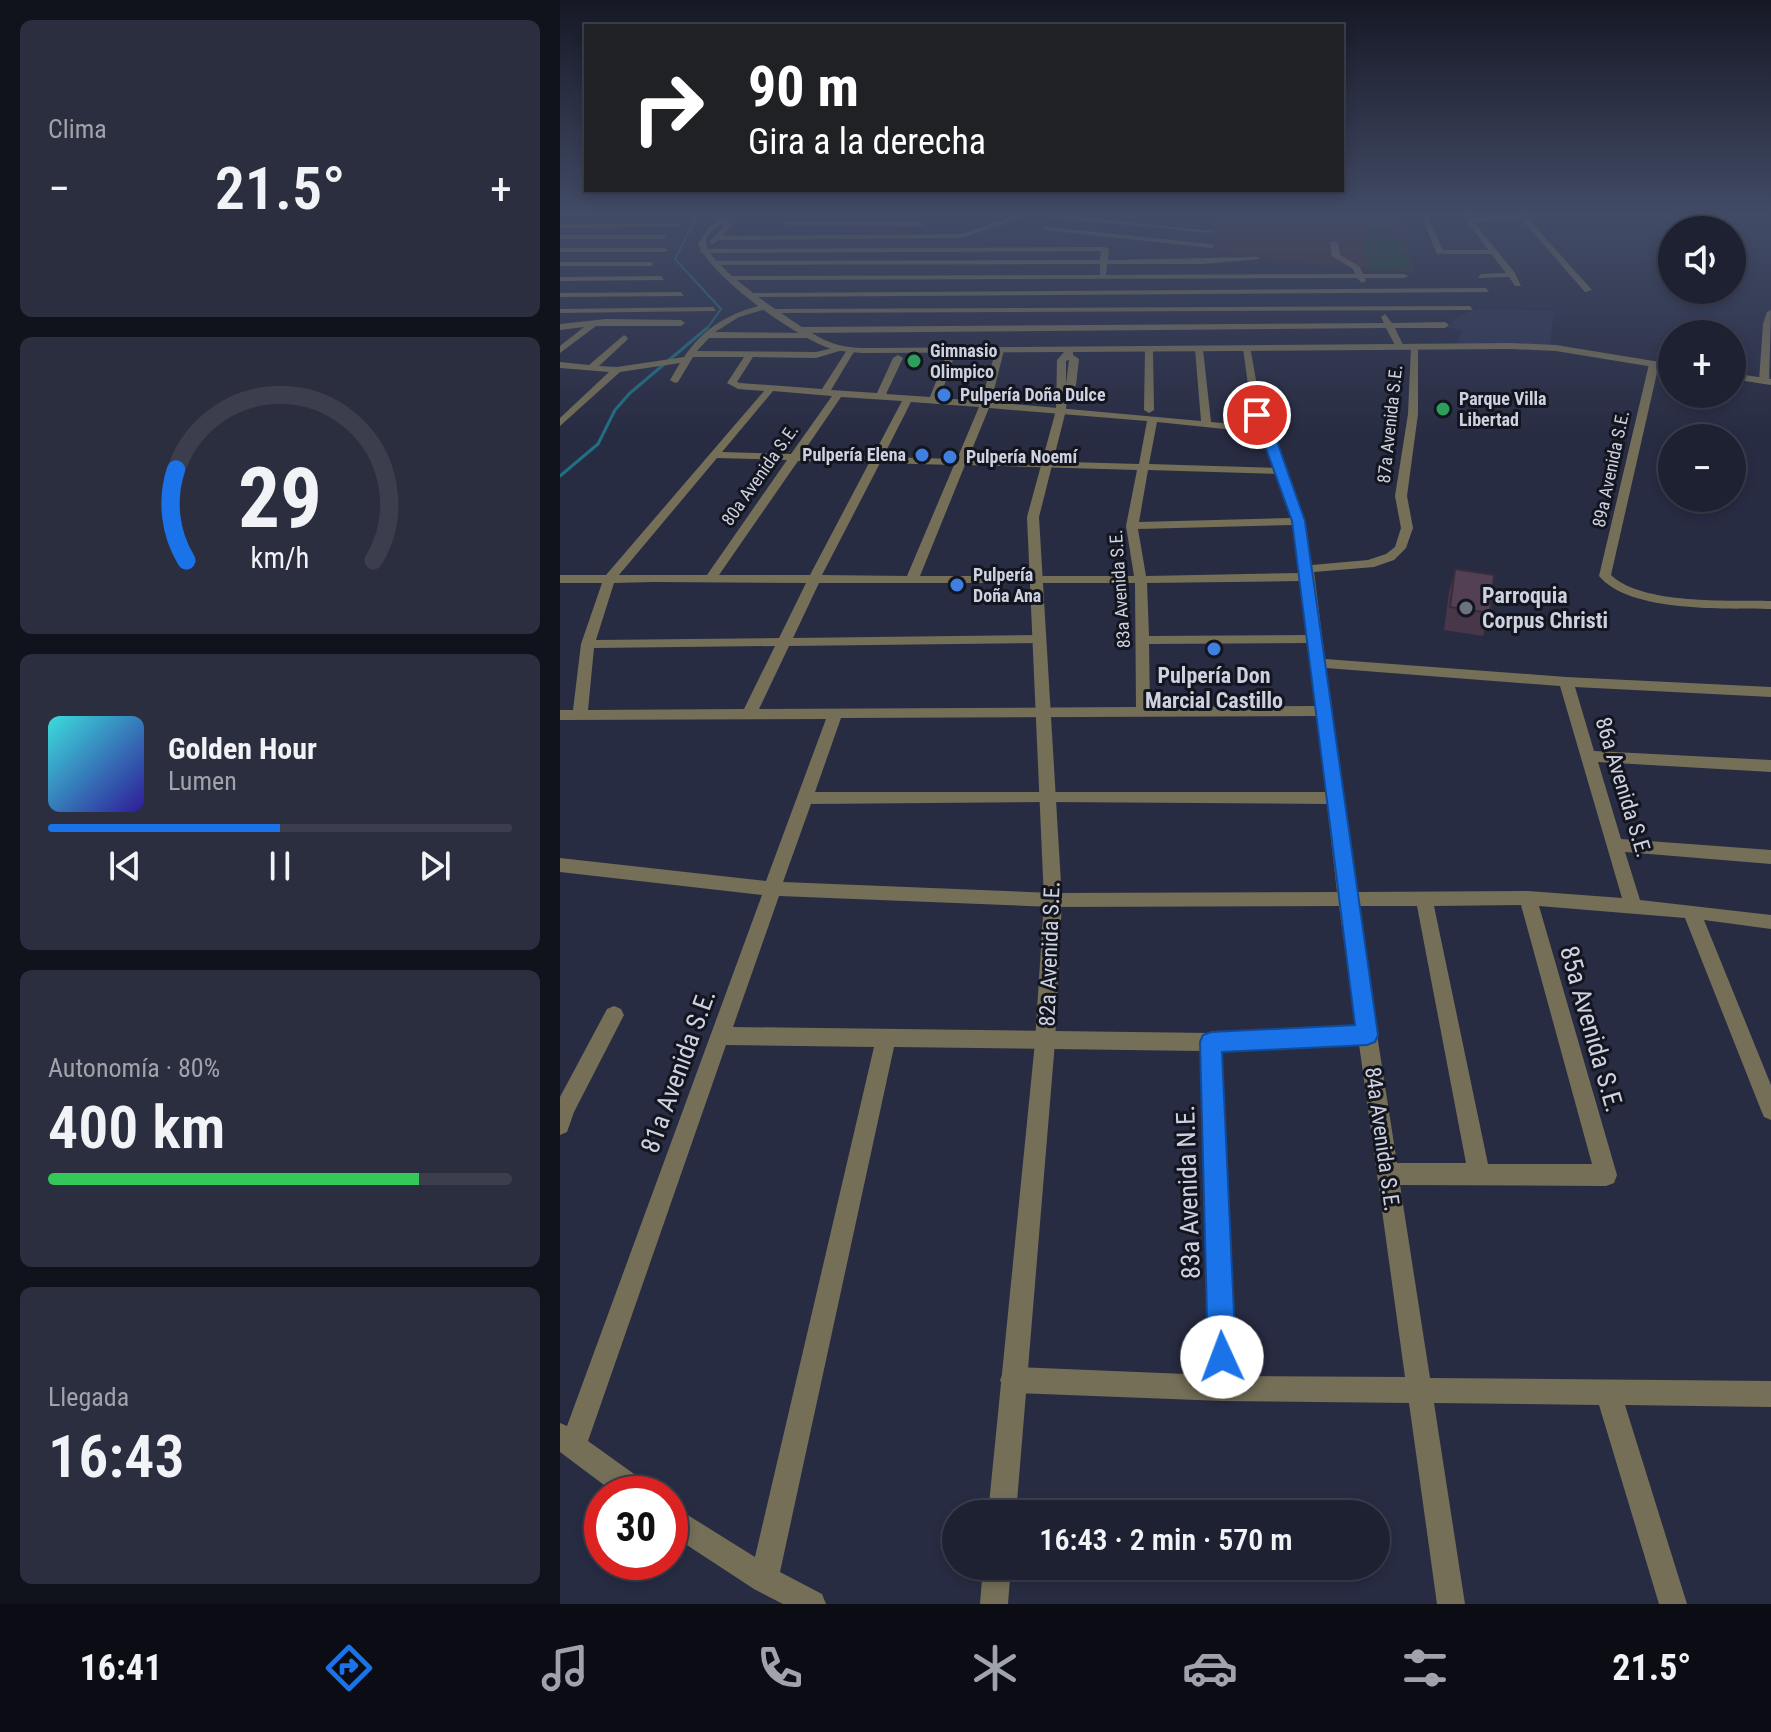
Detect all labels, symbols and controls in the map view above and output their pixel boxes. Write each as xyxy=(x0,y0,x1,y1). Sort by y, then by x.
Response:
text: 90 m xyxy=(748,54,859,120)
icon: right xyxy=(616,56,720,160)
text: Clima xyxy=(48,114,107,144)
text: Gira a la derecha xyxy=(748,121,986,163)
text: 21.5° xyxy=(215,153,345,224)
text: − xyxy=(48,163,70,215)
text: + xyxy=(490,163,512,215)
map controls xyxy=(1658,216,1746,512)
button: sound xyxy=(1658,216,1746,304)
button: + xyxy=(1658,320,1746,408)
place label: Gimnasio Olimpico xyxy=(930,340,997,382)
marker: Gimnasio Olimpico xyxy=(905,352,923,370)
street label: 87a Avenida S.E. xyxy=(1373,364,1406,484)
pin xyxy=(1223,381,1291,449)
place label: Pulpería Doña Dulce xyxy=(960,384,1106,405)
marker: Pulpería Doña Dulce xyxy=(935,386,953,404)
place label: Parque Villa Libertad xyxy=(1459,388,1546,430)
icon: arrive xyxy=(1235,393,1279,437)
marker: Parque Villa Libertad xyxy=(1434,400,1452,418)
street label: 89a Avenida S.E. xyxy=(1588,409,1633,529)
street label: 80a Avenida S.E. xyxy=(717,420,802,529)
button: − xyxy=(1658,424,1746,512)
place label: Pulpería Elena xyxy=(802,444,906,465)
marker: Pulpería Elena xyxy=(913,446,931,464)
place label: Pulpería Noemí xyxy=(966,446,1078,467)
marker: Pulpería Noemí xyxy=(941,448,959,466)
text: 29 xyxy=(238,450,322,547)
street label: 83a Avenida S.E. xyxy=(1105,529,1134,649)
text: km/h xyxy=(251,541,309,575)
place label: Pulpería Doña Ana xyxy=(973,564,1041,606)
marker: Pulpería Doña Ana xyxy=(948,576,966,594)
place label: Parroquia Corpus Christi xyxy=(1482,583,1608,633)
marker: Parroquia Corpus Christi xyxy=(1457,599,1475,617)
marker: Pulpería Don Marcial Castillo xyxy=(1205,640,1223,658)
place label: Pulpería Don Marcial Castillo xyxy=(1145,663,1283,713)
street label: 86a Avenida S.E. xyxy=(1590,714,1657,860)
text: Golden Hour xyxy=(168,731,317,766)
text: Lumen xyxy=(168,766,237,796)
icon: previous xyxy=(103,844,147,888)
icon: pause xyxy=(258,844,302,888)
icon: next xyxy=(413,844,457,888)
street label: 82a Avenida S.E. xyxy=(1034,881,1065,1027)
street label: 85a Avenida S.E. xyxy=(1554,942,1630,1116)
street label: 81a Avenida S.E. xyxy=(635,985,721,1157)
text: Autonomía · 80% xyxy=(48,1053,220,1083)
street label: 84a Avenida S.E. xyxy=(1360,1065,1405,1213)
text: 400 km xyxy=(48,1092,225,1163)
street label: 83a Avenida N.E. xyxy=(1170,1104,1206,1280)
position arrow xyxy=(1180,1315,1264,1399)
text: Llegada xyxy=(48,1382,129,1412)
text: 16:43 xyxy=(48,1421,185,1492)
speed limit sign: 30 xyxy=(584,1476,688,1580)
text: 16:43 · 2 min · 570 m xyxy=(1039,1522,1293,1557)
icon: directions xyxy=(321,1640,377,1696)
icon: music xyxy=(537,1640,593,1696)
icon: phone xyxy=(752,1640,808,1696)
icon: climate xyxy=(967,1640,1023,1696)
icon: car xyxy=(1182,1640,1238,1696)
icon: filters xyxy=(1397,1640,1453,1696)
text: 16:41 xyxy=(80,1647,162,1689)
text: 21.5° xyxy=(1612,1647,1691,1689)

